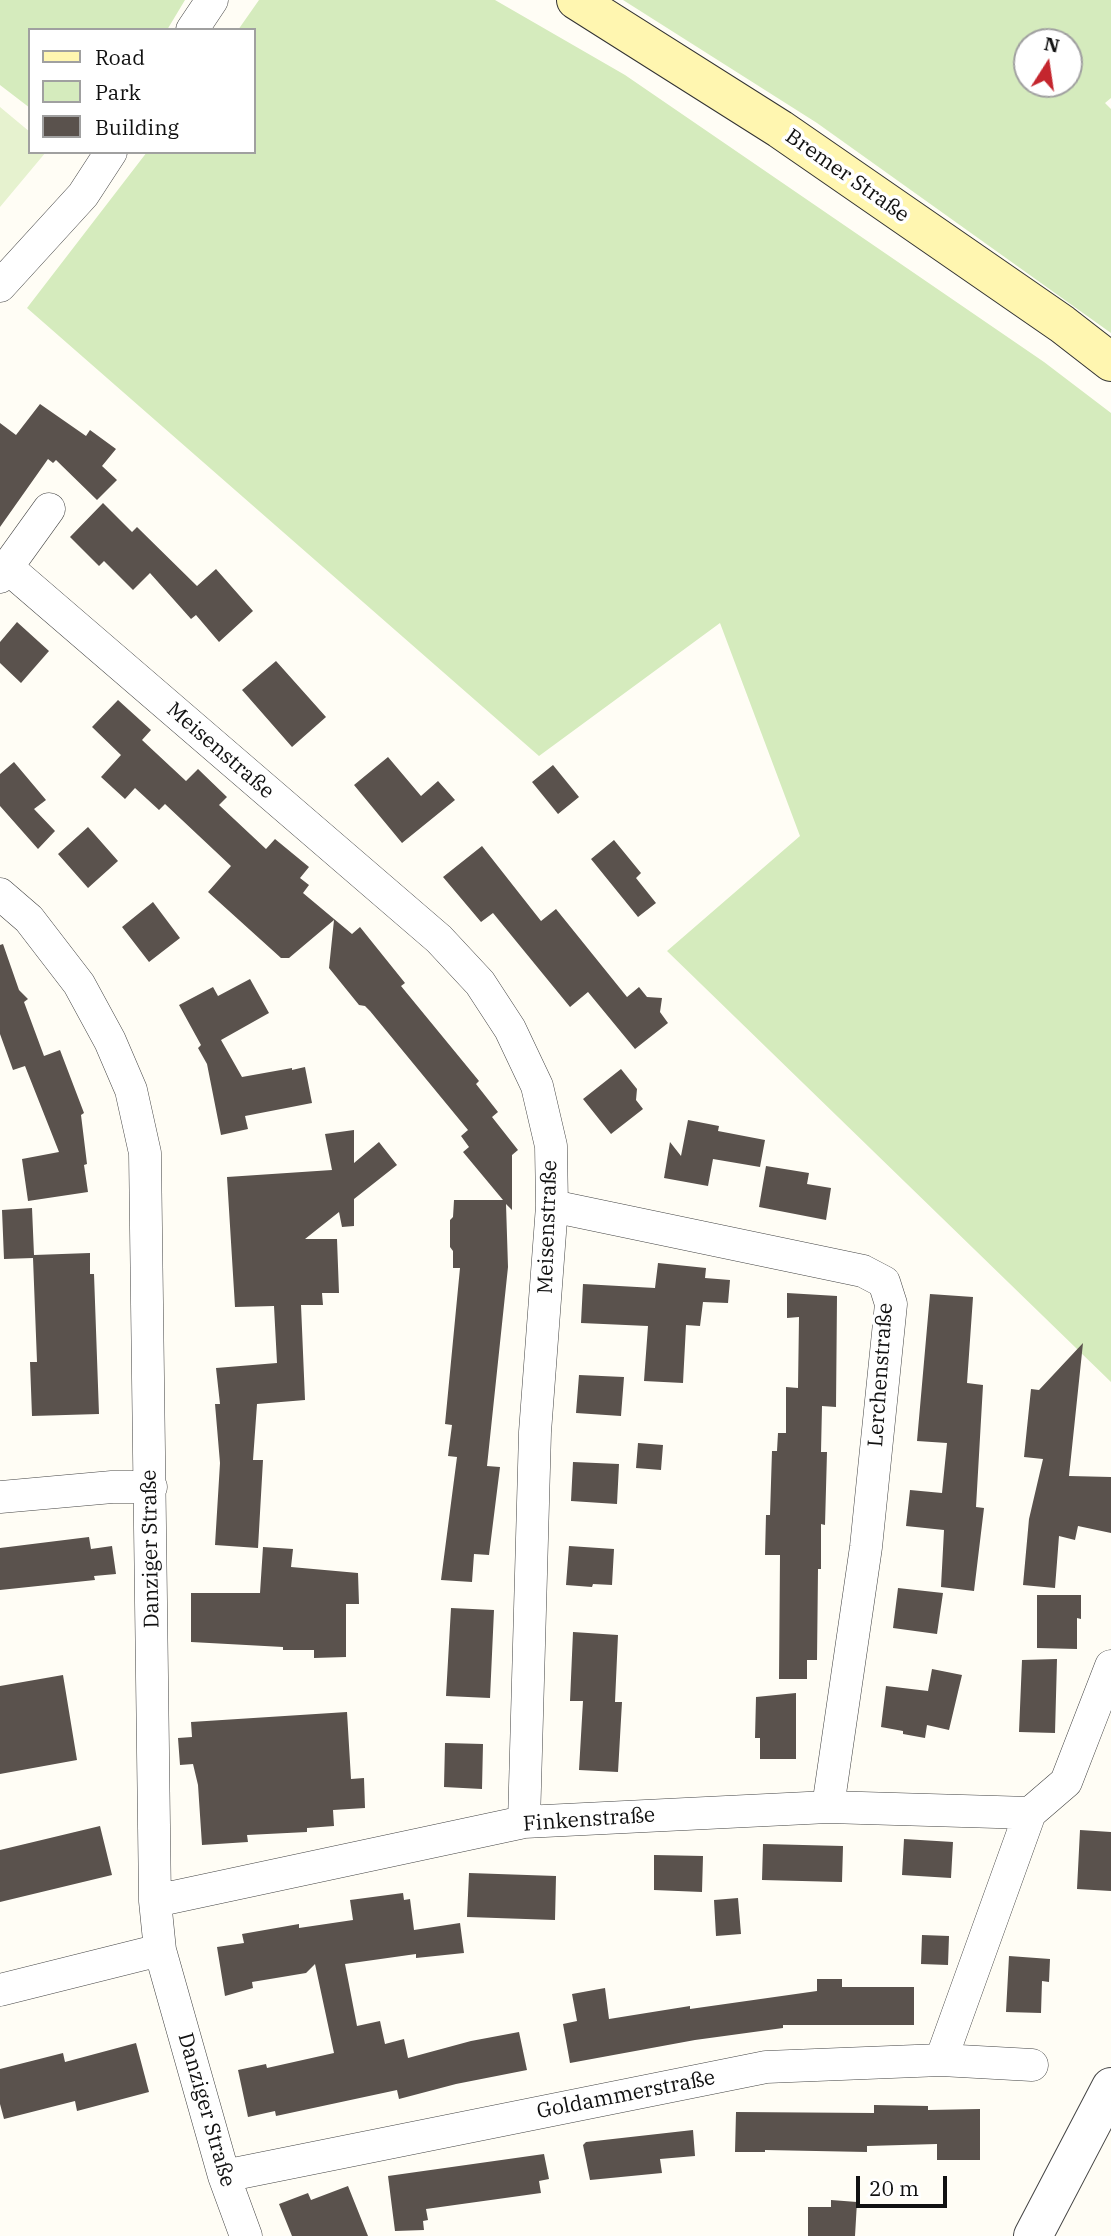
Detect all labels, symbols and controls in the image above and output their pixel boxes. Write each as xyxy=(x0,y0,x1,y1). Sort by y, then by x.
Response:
legend xyxy=(28,28,256,154)
north arrow xyxy=(1013,28,1083,98)
text: N xyxy=(1042,31,1062,58)
text: Road xyxy=(95,43,145,71)
text: Park xyxy=(95,78,141,106)
text: Building xyxy=(95,113,179,141)
street label: Bremer Straße xyxy=(780,124,914,228)
street label: Meisenstraße xyxy=(161,697,279,805)
street label: Meisenstraße xyxy=(533,1160,563,1294)
street label: Lerchenstraße xyxy=(863,1302,899,1448)
street label: Danziger Straße xyxy=(137,1469,165,1629)
street label: Finkenstraße xyxy=(522,1803,656,1837)
street label: Danziger Straße xyxy=(172,2030,240,2190)
street label: Goldammerstraße xyxy=(535,2065,717,2125)
scale bar xyxy=(859,2162,950,2206)
text: 20 m xyxy=(869,2174,919,2202)

